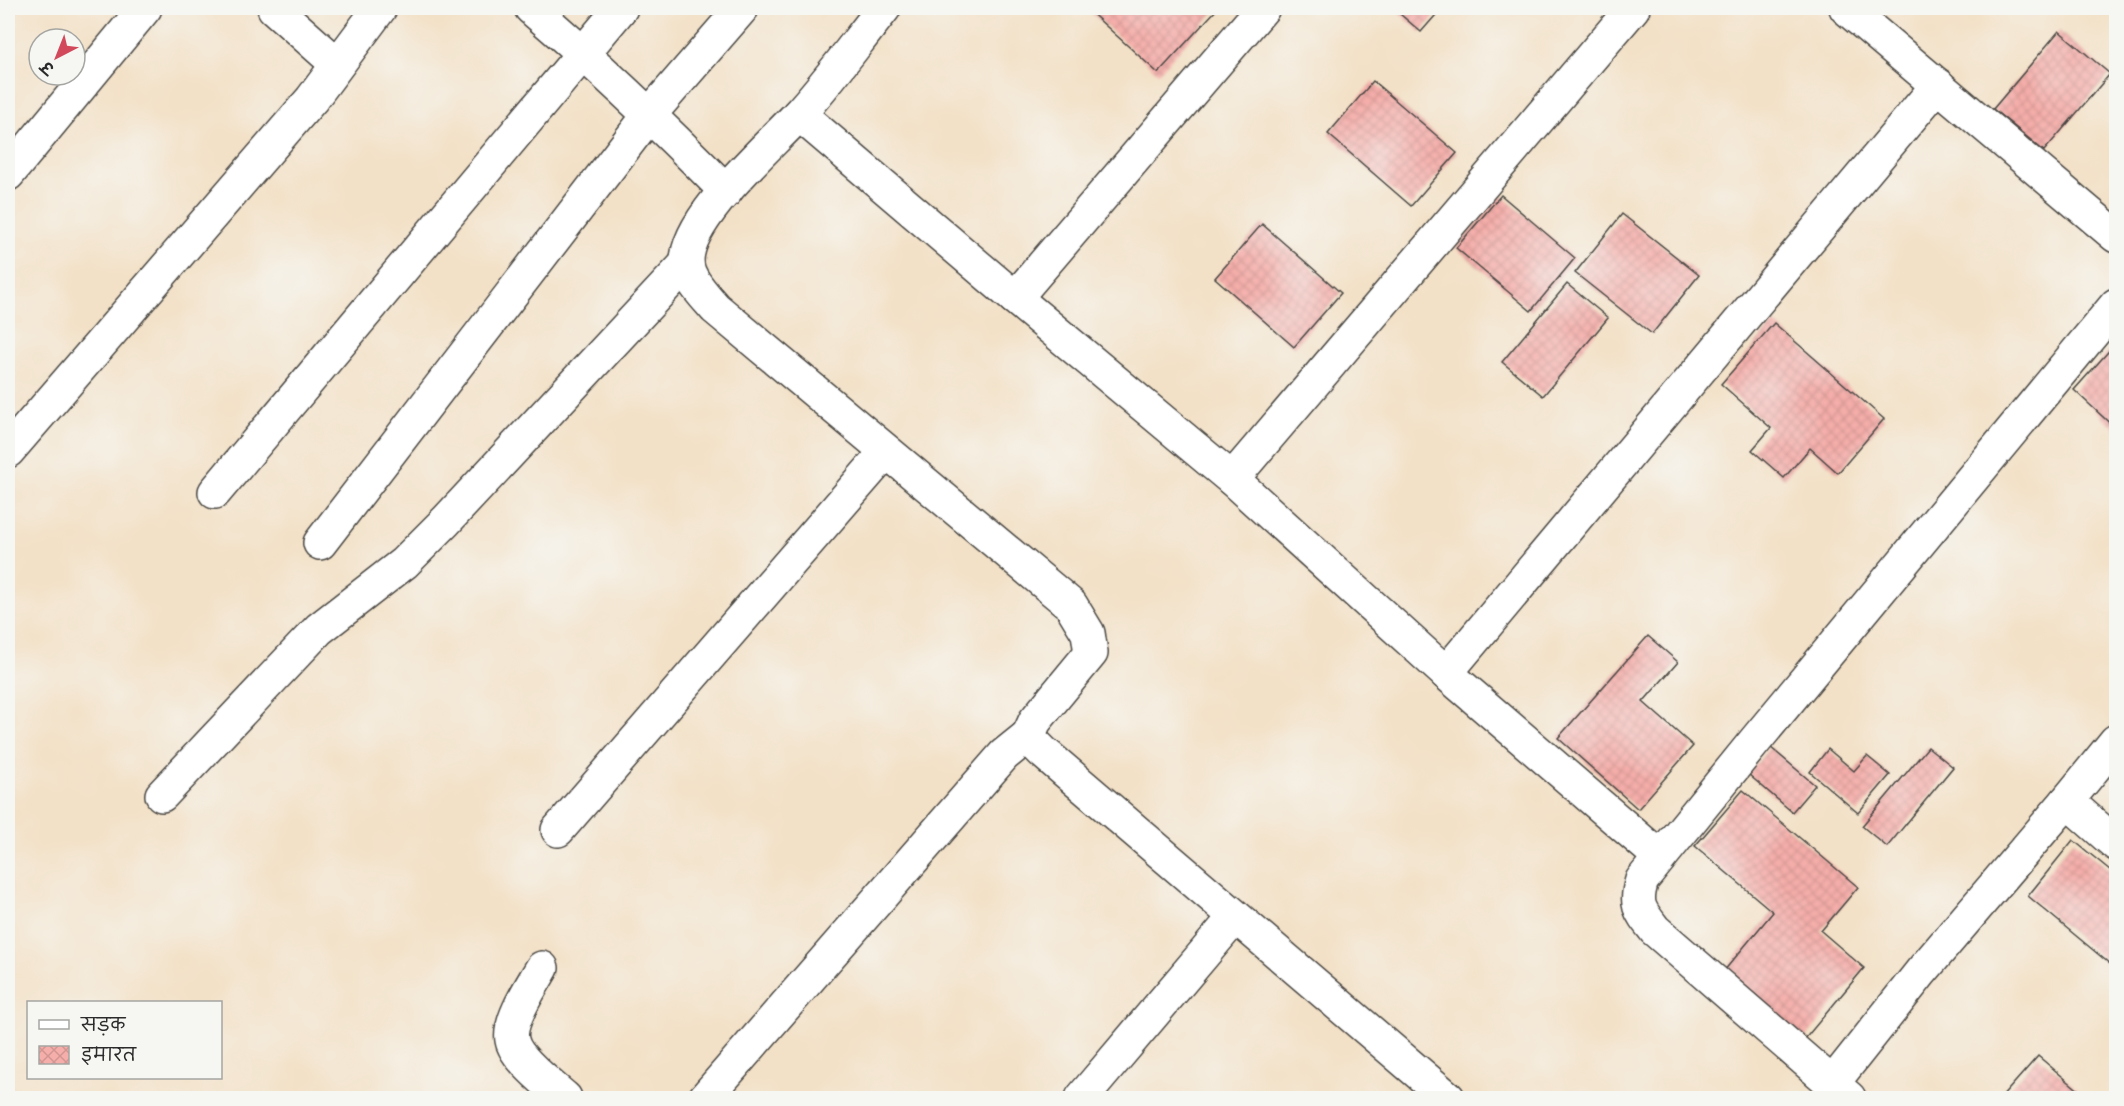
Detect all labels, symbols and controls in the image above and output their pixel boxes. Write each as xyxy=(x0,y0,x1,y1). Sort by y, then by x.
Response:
north arrow xyxy=(27,27,87,87)
text: उ xyxy=(35,55,60,80)
legend xyxy=(27,1001,222,1079)
text: सड़क xyxy=(80,1013,126,1038)
text: इमारत xyxy=(81,1043,137,1068)

